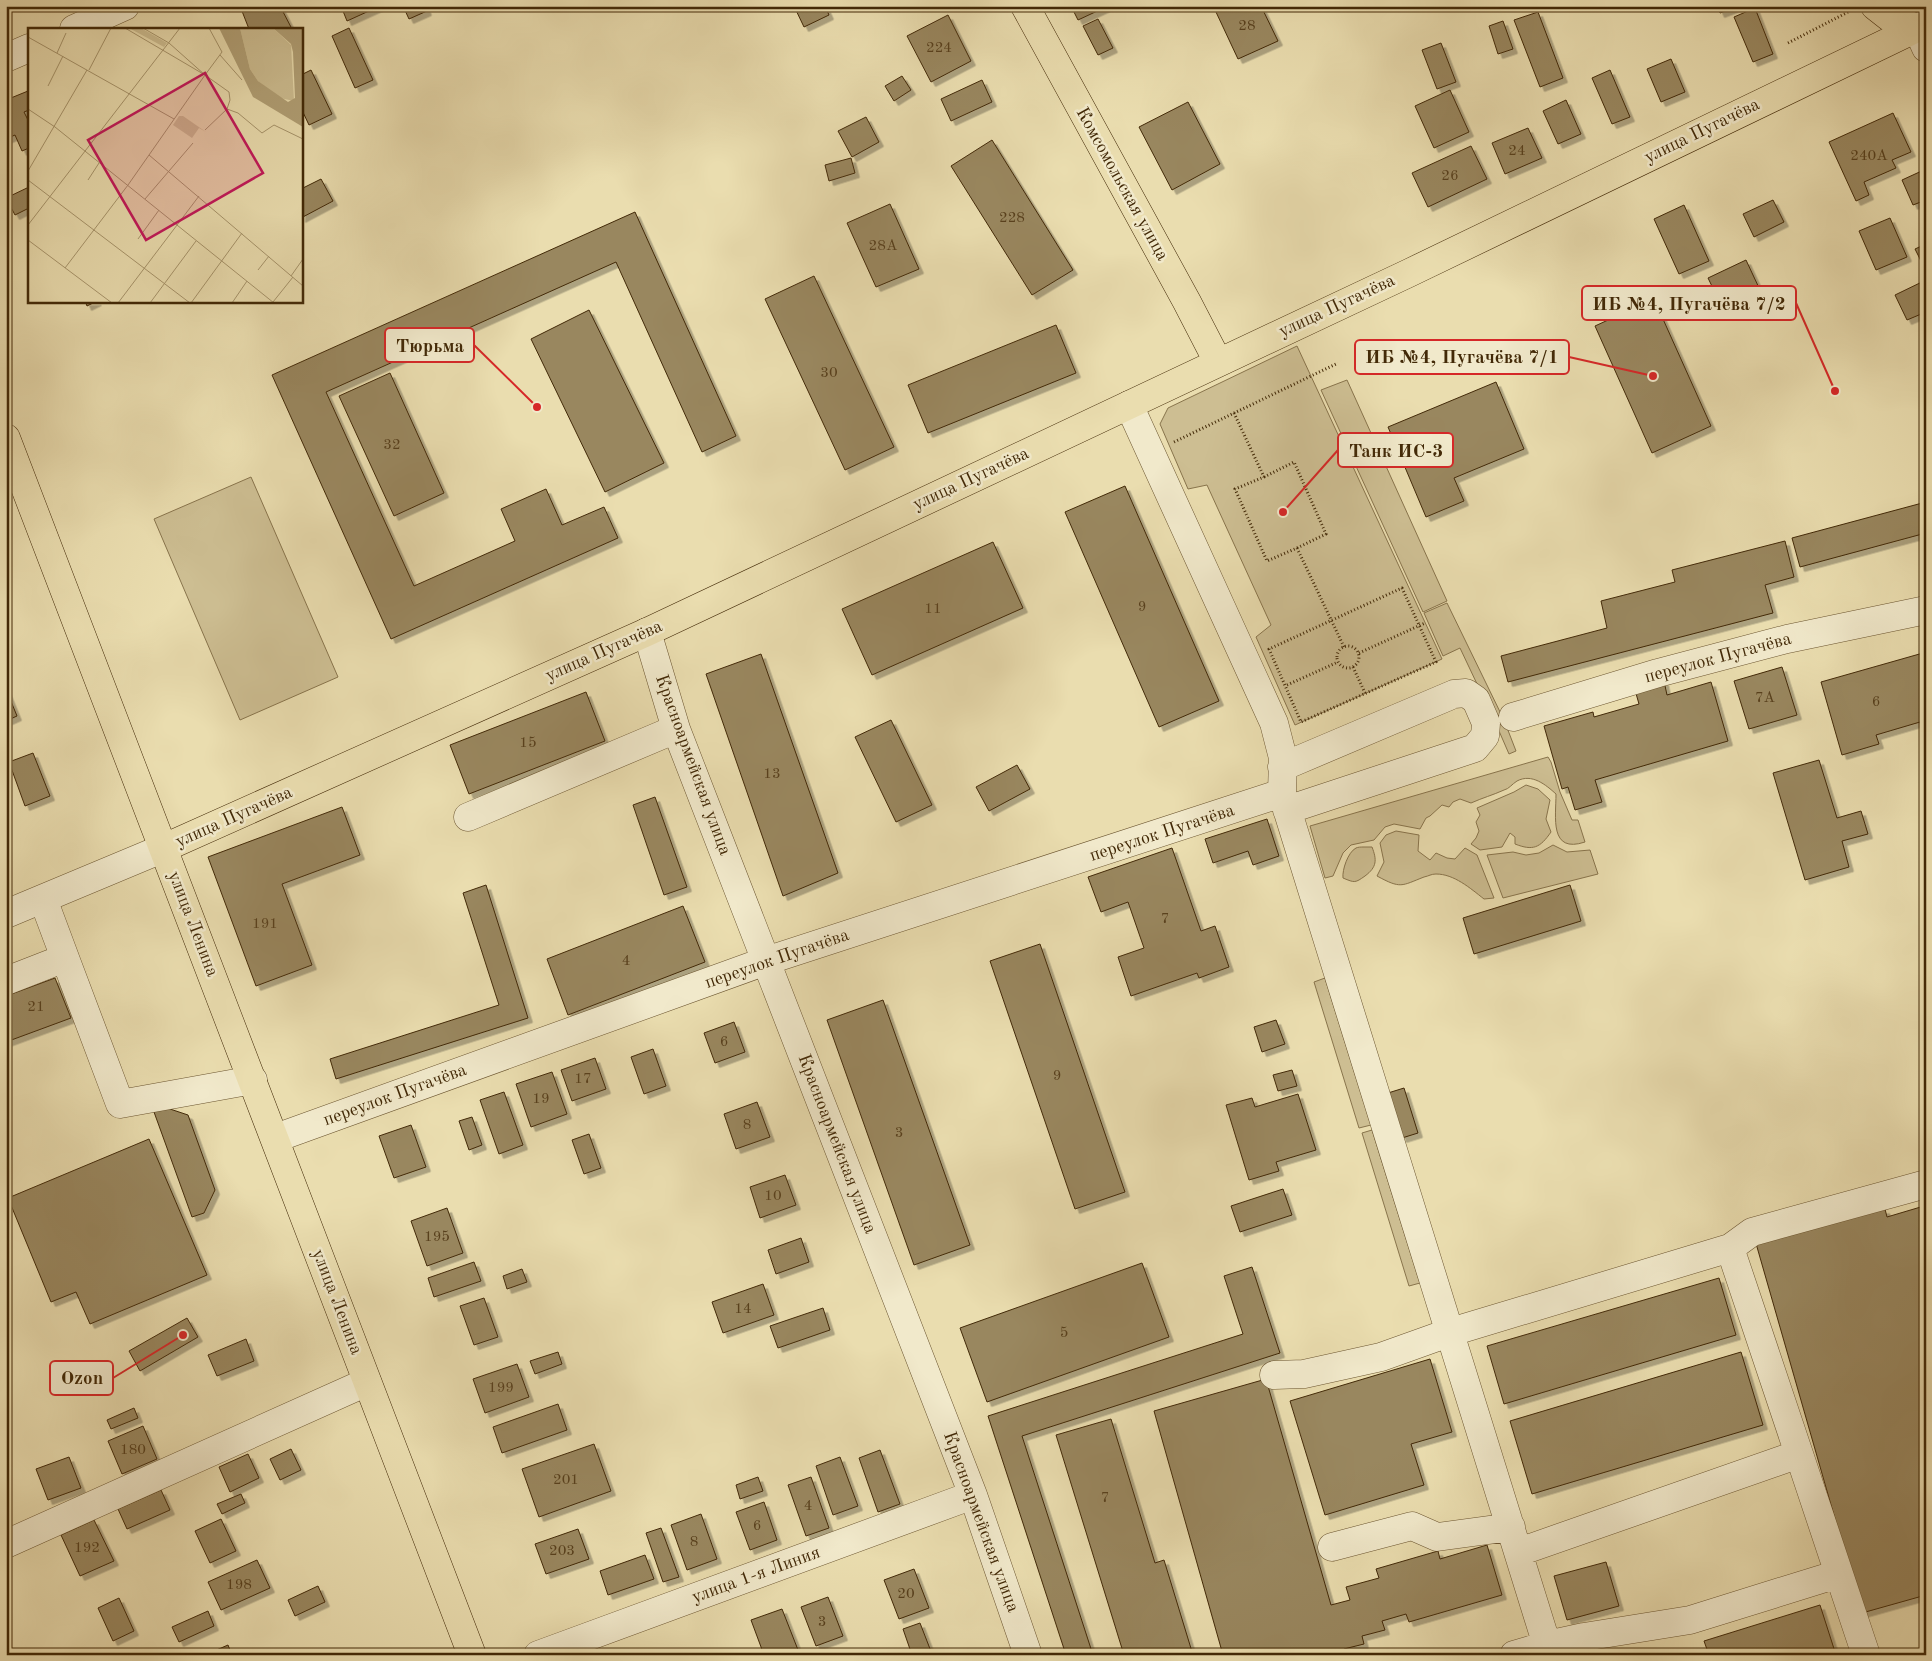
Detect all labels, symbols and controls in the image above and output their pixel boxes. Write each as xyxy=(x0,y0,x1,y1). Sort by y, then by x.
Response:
house number: 28 xyxy=(1238,19,1256,34)
inset map xyxy=(28,28,302,302)
house number: 224 xyxy=(926,41,952,56)
street label: улица Пугачёва xyxy=(1642,95,1763,167)
street label: Комсомольская улица xyxy=(1072,104,1172,264)
house number: 24 xyxy=(1508,144,1526,159)
house number: 240А xyxy=(1850,149,1888,164)
house number: 26 xyxy=(1441,169,1459,184)
house number: 228 xyxy=(999,211,1025,226)
house number: 28А xyxy=(869,239,898,254)
street label: улица Пугачёва xyxy=(1276,271,1398,341)
callout: ИБ №4, Пугачёва 7/2 xyxy=(1582,286,1796,320)
text: ИБ №4, Пугачёва 7/2 xyxy=(1592,296,1786,315)
callout: Тюрьма xyxy=(385,328,474,362)
text: Тюрьма xyxy=(396,338,465,357)
callout: ИБ №4, Пугачёва 7/1 xyxy=(1355,340,1569,374)
text: ИБ №4, Пугачёва 7/1 xyxy=(1365,349,1559,368)
house number: 30 xyxy=(820,366,838,381)
callout: Танк ИС-3 xyxy=(1338,433,1453,467)
house number: 32 xyxy=(383,438,401,453)
text: Танк ИС-3 xyxy=(1349,443,1443,462)
street label: улица Пугачёва xyxy=(910,444,1032,514)
house number: 9 xyxy=(1138,600,1146,615)
house number: 11 xyxy=(924,602,942,617)
street label: улица Пугачёва xyxy=(543,617,665,685)
street label: переулок Пугачёва xyxy=(1643,630,1793,686)
street label: Красноармейская улица xyxy=(652,672,734,858)
house number: 7А xyxy=(1755,691,1776,706)
house number: 6 xyxy=(1872,695,1880,710)
house number: 15 xyxy=(519,736,537,751)
house number: 13 xyxy=(763,767,781,782)
street label: улица Пугачёва xyxy=(173,783,295,851)
street label: переулок Пугачёва xyxy=(1087,801,1237,865)
street label: улица Ленина xyxy=(165,869,221,979)
house number: 7 xyxy=(1161,912,1169,927)
house number: 191 xyxy=(252,917,278,932)
street label: переулок Пугачёва xyxy=(703,926,851,992)
house number: 4 xyxy=(622,954,630,969)
house number: 21 xyxy=(27,1000,45,1015)
house number: 6 xyxy=(720,1035,728,1050)
street label: Красноармейская улица xyxy=(794,1052,880,1236)
street label: переулок Пугачёва xyxy=(321,1061,469,1129)
house number: 9 xyxy=(1053,1069,1061,1084)
house number: 17 xyxy=(574,1072,592,1087)
house number: 19 xyxy=(532,1092,550,1107)
house number: 8 xyxy=(743,1118,751,1133)
house number: 3 xyxy=(895,1126,903,1141)
house number: 10 xyxy=(764,1189,782,1204)
house number: 195 xyxy=(424,1230,450,1245)
street label: улица Ленина xyxy=(309,1247,365,1357)
house number: 14 xyxy=(734,1302,752,1317)
house number: 5 xyxy=(1060,1326,1068,1341)
callout: Ozon xyxy=(50,1361,113,1395)
text: Ozon xyxy=(61,1370,103,1389)
house number: 199 xyxy=(488,1381,514,1396)
street label: Красноармейская улица xyxy=(940,1429,1022,1615)
house number: 180 xyxy=(120,1443,146,1458)
house number: 201 xyxy=(553,1473,579,1488)
house number: 7 xyxy=(1101,1491,1109,1506)
house number: 4 xyxy=(804,1499,812,1514)
house number: 6 xyxy=(753,1519,761,1534)
house number: 8 xyxy=(690,1535,698,1550)
house number: 192 xyxy=(74,1541,100,1556)
street label: улица 1-я Линия xyxy=(689,1543,823,1607)
house number: 203 xyxy=(549,1544,575,1559)
house number: 198 xyxy=(226,1578,252,1593)
house number: 20 xyxy=(897,1587,915,1602)
house number: 3 xyxy=(818,1615,826,1630)

